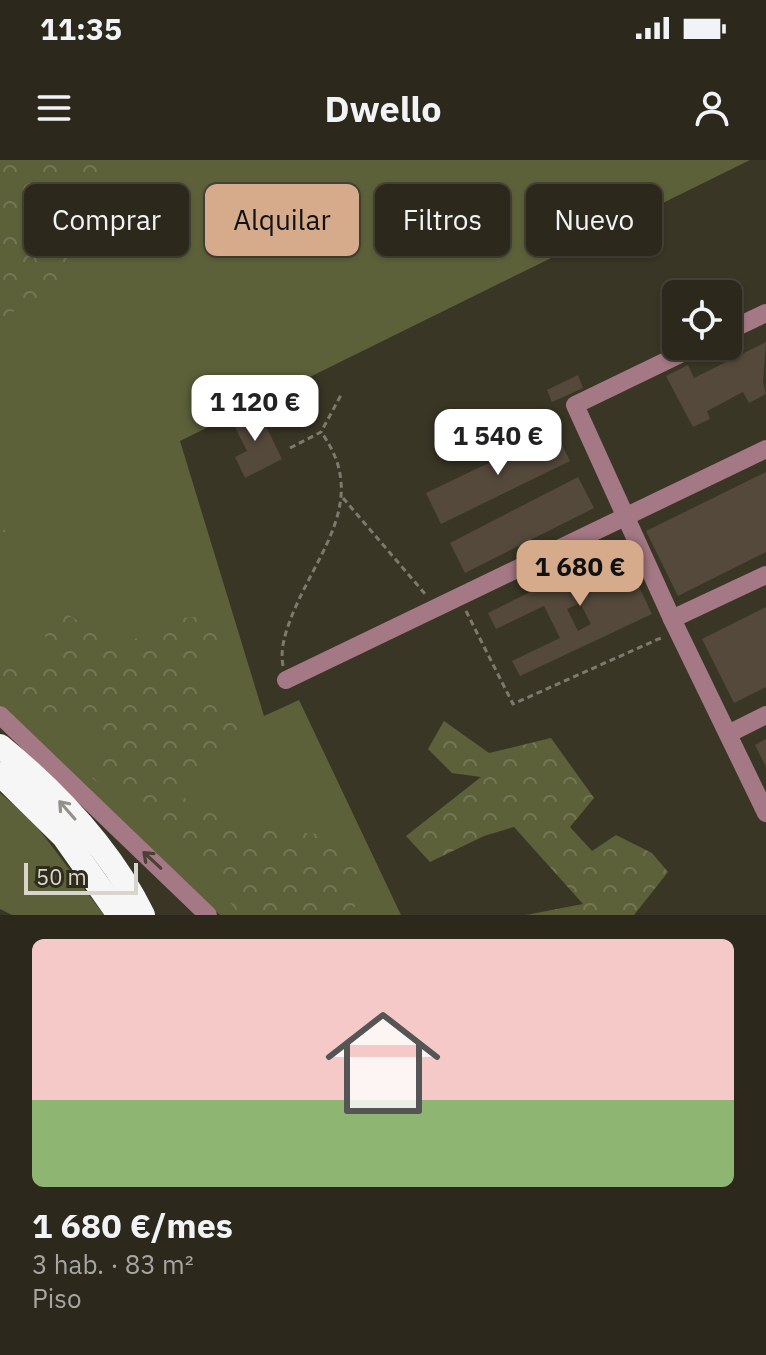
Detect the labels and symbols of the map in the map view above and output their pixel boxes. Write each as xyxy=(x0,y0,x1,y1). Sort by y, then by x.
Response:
pin: 1 120 € xyxy=(181,375,329,443)
pin: 1 540 € xyxy=(424,409,572,477)
pin: 1 680 € xyxy=(506,540,654,608)
one-way arrow xyxy=(58,801,76,821)
one-way arrow xyxy=(142,851,162,870)
scale bar xyxy=(24,859,138,895)

